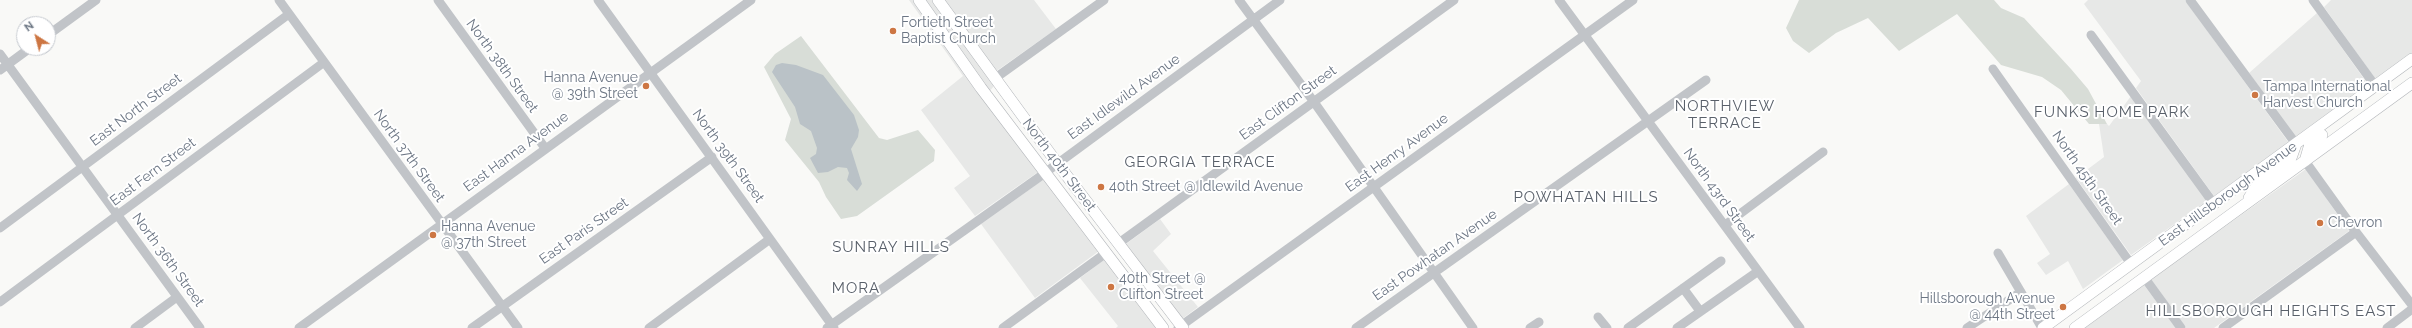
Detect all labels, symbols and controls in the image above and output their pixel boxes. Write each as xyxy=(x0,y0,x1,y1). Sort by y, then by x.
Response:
place label: Fortieth Street Baptist Church xyxy=(901,15,996,48)
north arrow xyxy=(16,16,56,56)
street label: North 38th Street xyxy=(462,16,542,116)
text: N xyxy=(22,19,36,34)
marker: Fortieth Street Baptist Church xyxy=(888,26,898,36)
street label: East Idlewild Avenue xyxy=(1065,51,1183,143)
street label: East Clifton Street xyxy=(1236,62,1340,144)
street label: East North Street xyxy=(87,70,185,150)
place label: Hanna Avenue @ 39th Street xyxy=(543,70,638,102)
place label: Tampa International Harvest Church xyxy=(2263,79,2391,112)
marker: Hanna Avenue @ 39th Street xyxy=(641,81,651,91)
marker: Tampa International Harvest Church xyxy=(2250,90,2260,100)
district label: NORTHVIEW TERRACE xyxy=(1675,97,1775,132)
district label: FUNKS HOME PARK xyxy=(2034,103,2190,121)
street label: North 37th Street xyxy=(370,106,448,206)
street label: North 39th Street xyxy=(689,106,767,206)
street label: East Hanna Avenue xyxy=(460,108,572,196)
street label: East Henry Avenue xyxy=(1342,110,1452,196)
street label: North 40th Street xyxy=(1019,115,1099,215)
street label: North 45th Street xyxy=(2048,128,2126,228)
street label: East Fern Street xyxy=(107,134,199,210)
street label: East Hillsborough Avenue xyxy=(2156,138,2300,250)
street label: North 43rd Street xyxy=(1679,145,1759,245)
district label: GEORGIA TERRACE xyxy=(1124,153,1276,171)
place label: 40th Street @ Idlewild Avenue xyxy=(1109,179,1303,195)
marker: 40th Street @ Idlewild Avenue xyxy=(1096,182,1106,192)
district label: POWHATAN HILLS xyxy=(1513,188,1659,206)
street label: East Paris Street xyxy=(536,194,632,268)
street label: East Powhatan Avenue xyxy=(1370,206,1500,304)
street label: North 36th Street xyxy=(128,210,208,310)
place label: Chevron xyxy=(2328,215,2382,231)
marker: Chevron xyxy=(2315,218,2325,228)
place label: Hanna Avenue @ 37th Street xyxy=(441,219,536,252)
marker: Hanna Avenue @ 37th Street xyxy=(428,230,438,240)
district label: SUNRAY HILLS xyxy=(832,238,950,256)
place label: 40th Street @ Clifton Street xyxy=(1119,271,1206,304)
district label: MORA xyxy=(832,279,880,297)
marker: 40th Street @ Clifton Street xyxy=(1106,282,1116,292)
place label: Hillsborough Avenue @ 44th Street xyxy=(1919,291,2055,324)
marker: Hillsborough Avenue @ 44th Street xyxy=(2058,302,2068,312)
district label: HILLSBOROUGH HEIGHTS EAST xyxy=(2146,302,2396,320)

